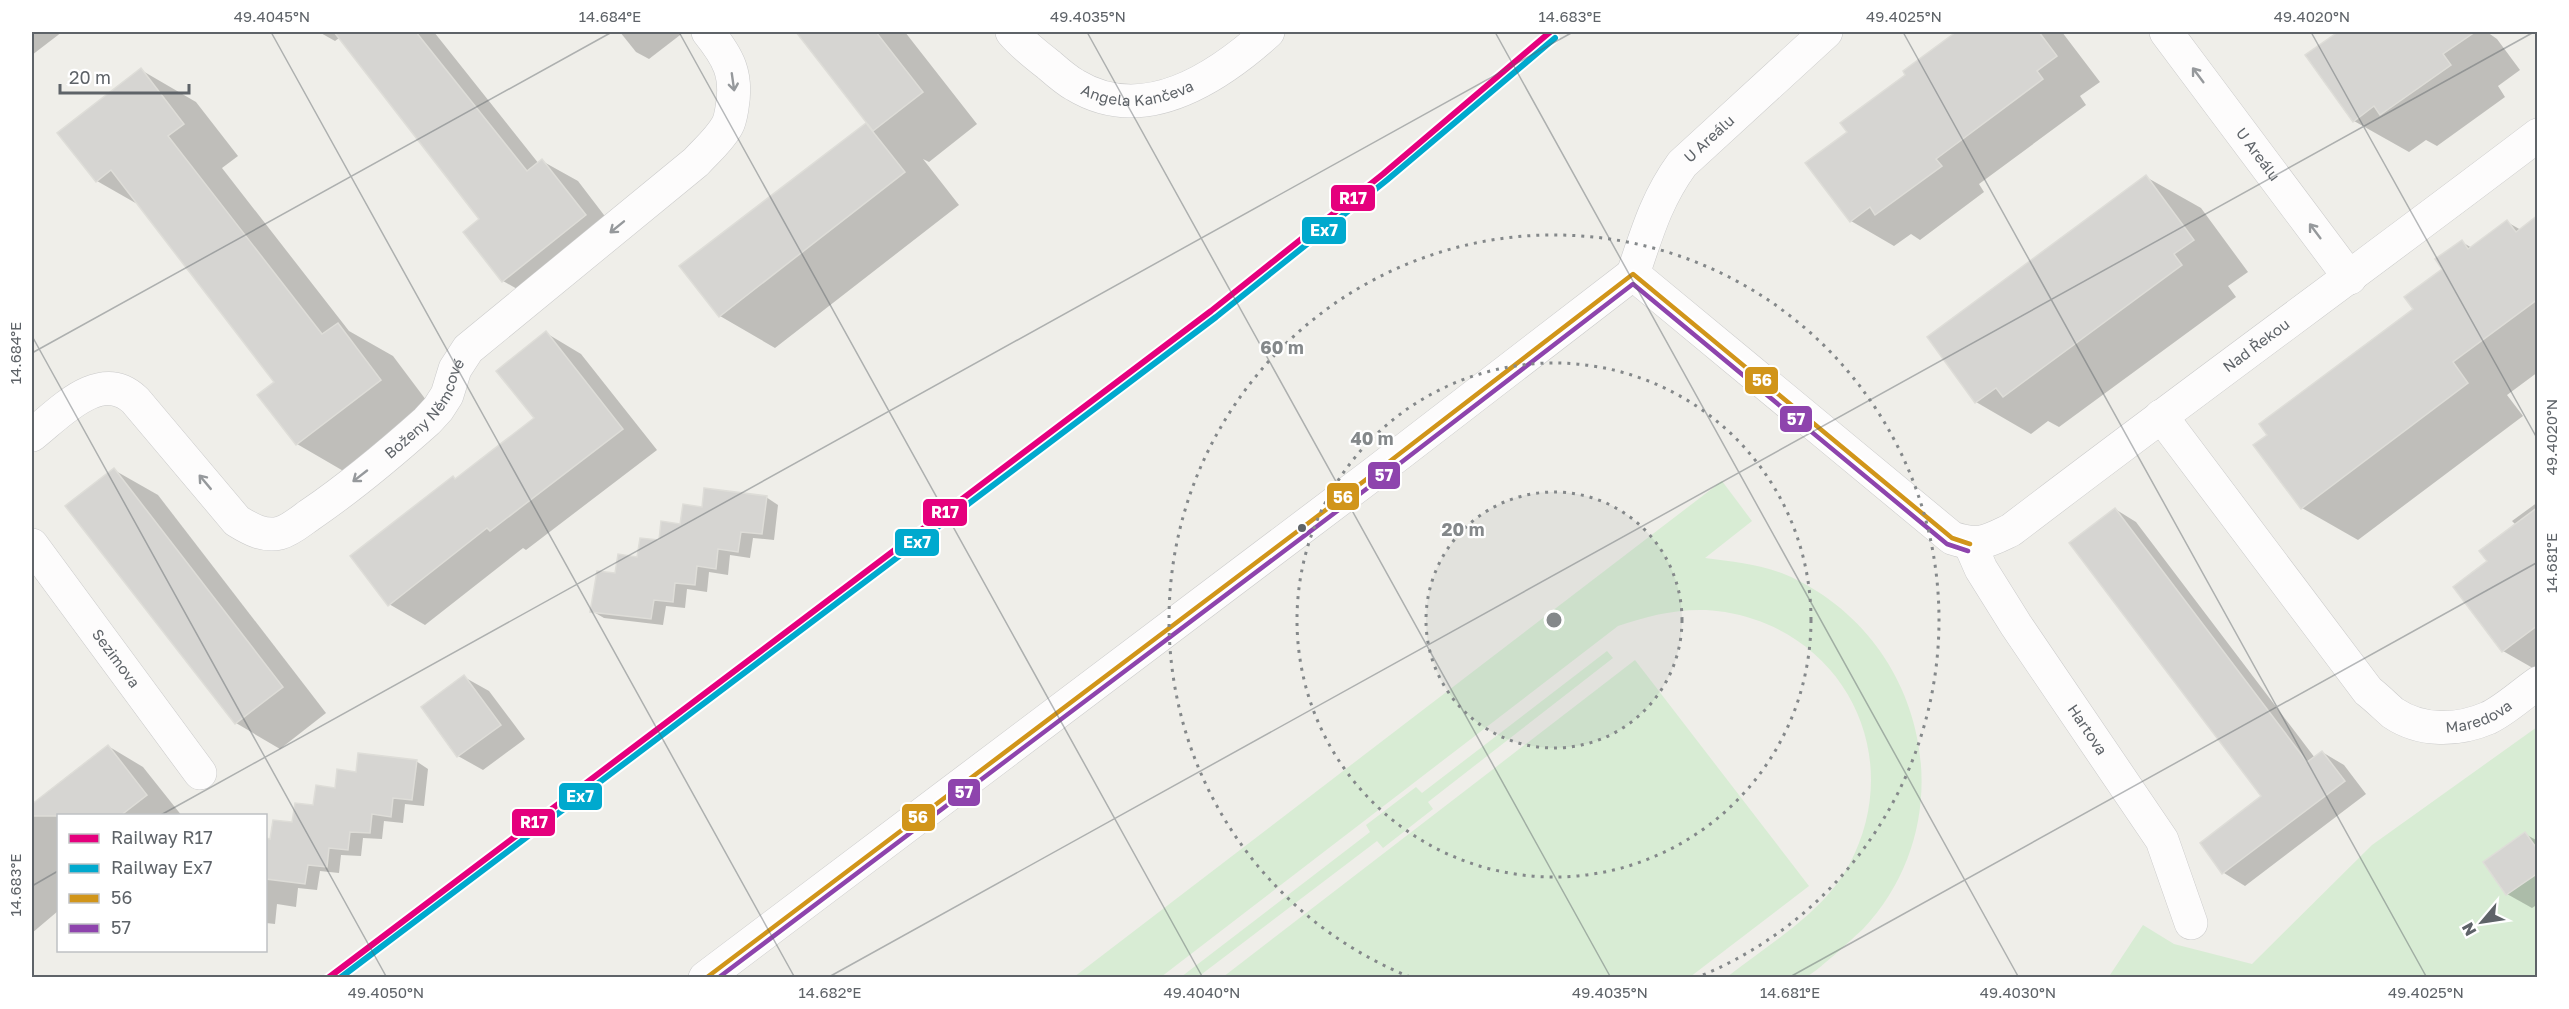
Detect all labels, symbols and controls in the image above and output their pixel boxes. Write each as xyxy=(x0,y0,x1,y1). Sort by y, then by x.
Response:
text: 49.4045°N xyxy=(234,7,310,25)
text: 14.684°E xyxy=(579,7,641,25)
text: 49.4035°N xyxy=(1050,7,1126,25)
text: 14.683°E xyxy=(1539,7,1601,25)
text: 49.4025°N xyxy=(1866,7,1942,25)
text: 49.4020°N xyxy=(2274,7,2350,25)
scale bar xyxy=(60,57,189,95)
text: 20 m xyxy=(69,66,111,88)
one-way arrow xyxy=(2192,67,2204,83)
one-way arrow xyxy=(728,72,739,92)
street label: Angela Kančeva xyxy=(1078,76,1196,109)
street label: U Areálu xyxy=(1680,111,1737,166)
street label: U Areálu xyxy=(2233,124,2284,184)
line badge: R17 xyxy=(1330,184,1376,212)
text: R17 xyxy=(1339,188,1367,208)
line badge: Ex7 xyxy=(1301,216,1347,245)
one-way arrow xyxy=(610,220,625,234)
text: Ex7 xyxy=(1310,220,1338,240)
one-way arrow xyxy=(2308,223,2321,239)
street label: Nad Řekou xyxy=(2219,314,2292,375)
text: 14.684°E xyxy=(6,322,24,384)
text: 60 m xyxy=(1260,336,1304,358)
street label: Boženy Němcové xyxy=(381,354,468,462)
line badge: 56 xyxy=(1744,366,1779,395)
text: 56 xyxy=(1752,370,1772,390)
text: 49.4020°N xyxy=(2542,399,2560,475)
line badge: 57 xyxy=(1779,405,1813,433)
text: 57 xyxy=(1787,409,1806,429)
text: 40 m xyxy=(1350,427,1394,449)
line badge: 57 xyxy=(1367,461,1401,490)
text: 57 xyxy=(1375,465,1394,485)
one-way arrow xyxy=(353,470,369,483)
one-way arrow xyxy=(198,475,212,490)
line badge: 56 xyxy=(1326,482,1360,511)
text: 56 xyxy=(1333,487,1353,507)
line badge: R17 xyxy=(922,498,968,527)
text: R17 xyxy=(931,502,959,522)
text: 20 m xyxy=(1442,518,1484,540)
unlabelled marker xyxy=(1296,522,1308,534)
line badge: Ex7 xyxy=(894,528,940,557)
text: Ex7 xyxy=(903,532,931,552)
text: 14.681°E xyxy=(2542,533,2560,593)
centre of rings xyxy=(1544,610,1564,630)
street label: Sezimova xyxy=(89,625,144,691)
street label: Maredova xyxy=(2445,696,2515,736)
street label: Hartova xyxy=(2064,700,2111,758)
line badge: 57 xyxy=(947,778,981,807)
line badge: Ex7 xyxy=(558,782,603,811)
text: 57 xyxy=(955,782,974,802)
text: Ex7 xyxy=(566,786,594,806)
line badge: 56 xyxy=(901,803,936,832)
text: 56 xyxy=(908,807,928,827)
line badge: R17 xyxy=(511,808,556,837)
text: R17 xyxy=(520,812,548,832)
legend xyxy=(57,814,267,952)
text: Railway R17 xyxy=(111,826,213,848)
text: 14.683°E xyxy=(6,854,24,916)
text: Railway Ex7 xyxy=(111,856,213,878)
text: 56 xyxy=(111,886,132,908)
north arrow xyxy=(2452,892,2512,952)
text: 57 xyxy=(111,916,131,938)
text: N xyxy=(2457,919,2481,939)
text: 49.4050°N xyxy=(348,983,424,1001)
text: 14.682°E xyxy=(799,983,861,1001)
text: 49.4040°N xyxy=(1164,983,1240,1001)
text: 49.4035°N xyxy=(1572,983,1648,1001)
text: 14.681°E xyxy=(1760,983,1820,1001)
text: 49.4030°N xyxy=(1980,983,2056,1001)
text: 49.4025°N xyxy=(2388,983,2464,1001)

